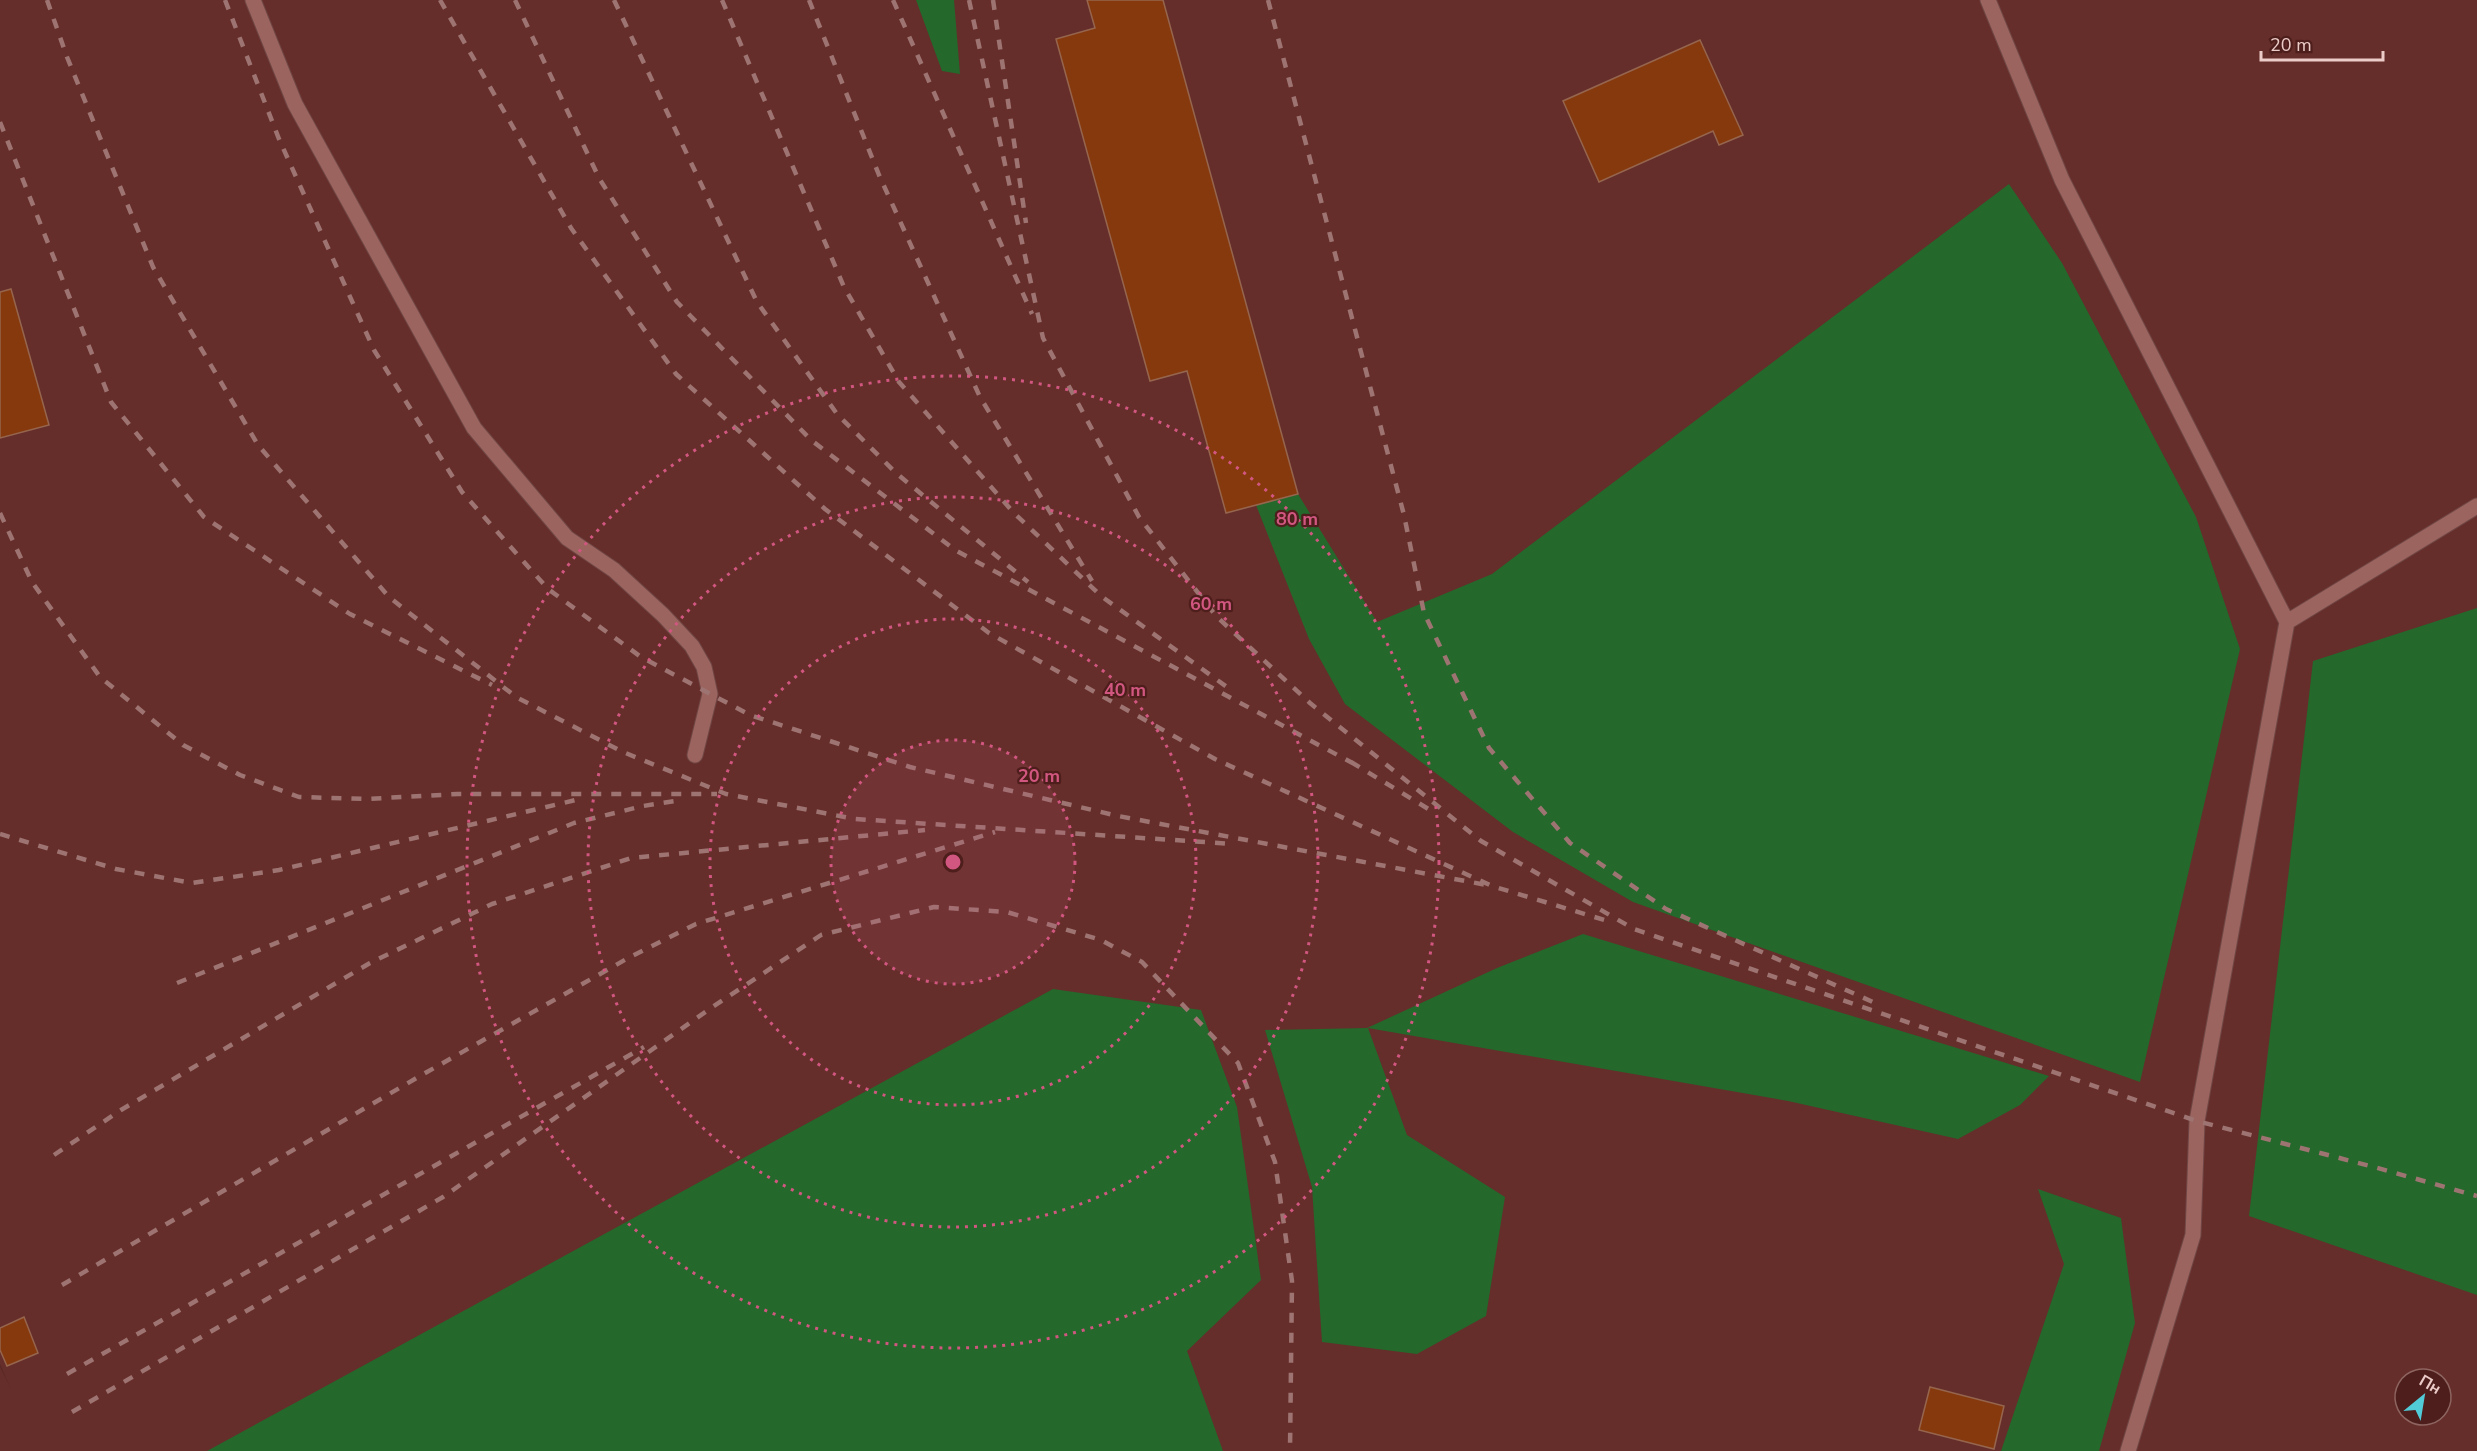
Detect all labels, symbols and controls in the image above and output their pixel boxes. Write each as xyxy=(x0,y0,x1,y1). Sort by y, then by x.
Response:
scale bar xyxy=(2261,24,2382,62)
text: 20 m xyxy=(2270,33,2312,57)
text: 80 m xyxy=(1276,507,1318,531)
text: 60 m xyxy=(1190,592,1232,616)
text: 40 m xyxy=(1104,678,1146,702)
text: 20 m xyxy=(1018,764,1060,788)
centre of rings xyxy=(943,852,963,872)
north arrow xyxy=(2393,1367,2453,1427)
text: Пн xyxy=(2415,1370,2445,1400)

